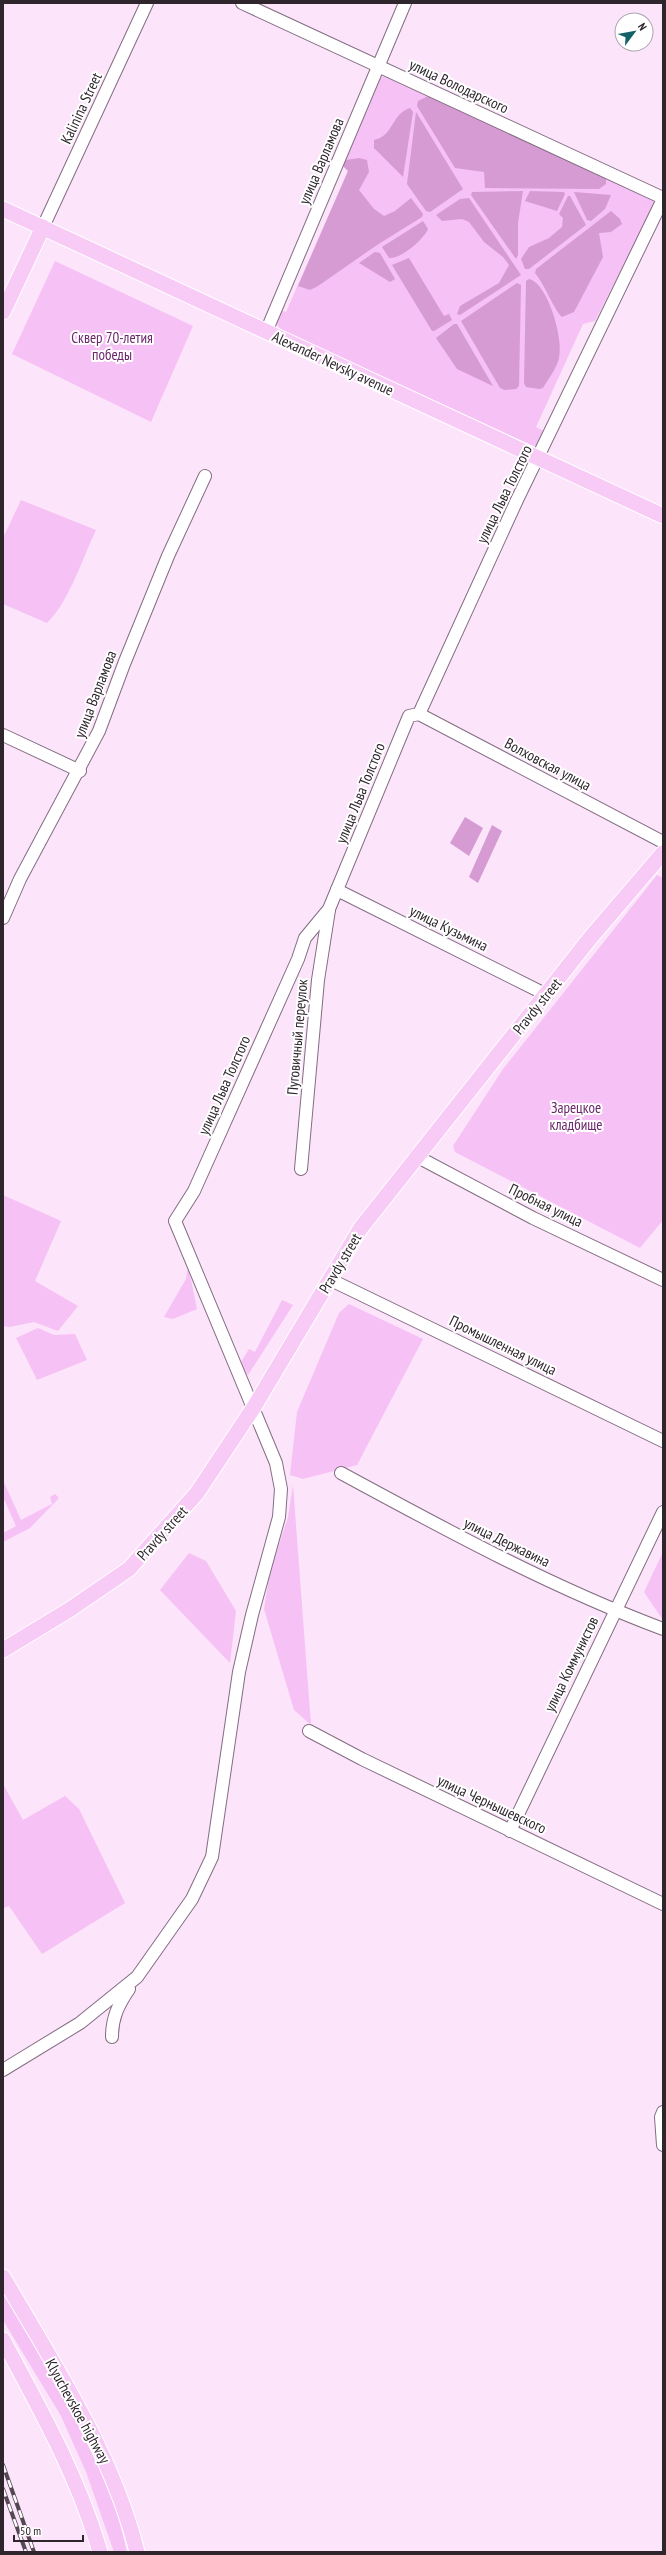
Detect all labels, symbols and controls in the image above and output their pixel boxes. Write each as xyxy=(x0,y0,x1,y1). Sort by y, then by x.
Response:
north arrow xyxy=(614,12,654,52)
text: N xyxy=(635,20,650,33)
street label: улица Володарского xyxy=(406,55,512,117)
street label: Kalinina Street xyxy=(56,69,106,147)
street label: улица Варламова xyxy=(294,115,348,207)
street label: Alexander Nevsky avenue xyxy=(269,327,397,399)
park label: Сквер 70-летия победы xyxy=(71,328,153,364)
street label: улица Льва Толстого xyxy=(472,442,536,546)
street label: улица Варламова xyxy=(70,648,120,740)
street label: Волховская улица xyxy=(502,733,594,795)
street label: улица Льва Толстого xyxy=(331,740,389,846)
street label: улица Кузьмина xyxy=(407,901,491,955)
street label: Pravdy street xyxy=(509,974,565,1038)
street label: Пуговичный переулок xyxy=(282,978,312,1096)
street label: улица Льва Толстого xyxy=(194,1032,254,1138)
park label: Зарецкое кладбище xyxy=(549,1098,603,1134)
street label: Пробная улица xyxy=(506,1179,586,1231)
street label: Pravdy street xyxy=(315,1229,365,1297)
street label: Промышленная улица xyxy=(446,1311,560,1379)
street label: Pravdy street xyxy=(133,1502,191,1564)
street label: улица Державина xyxy=(461,1513,553,1571)
street label: улица Коммунистов xyxy=(540,1613,602,1715)
street label: улица Чернышевского xyxy=(435,1770,549,1838)
street label: Klyuchevskoe highway xyxy=(41,2355,115,2467)
scale bar xyxy=(14,2517,83,2543)
text: 50 m xyxy=(20,2523,41,2538)

